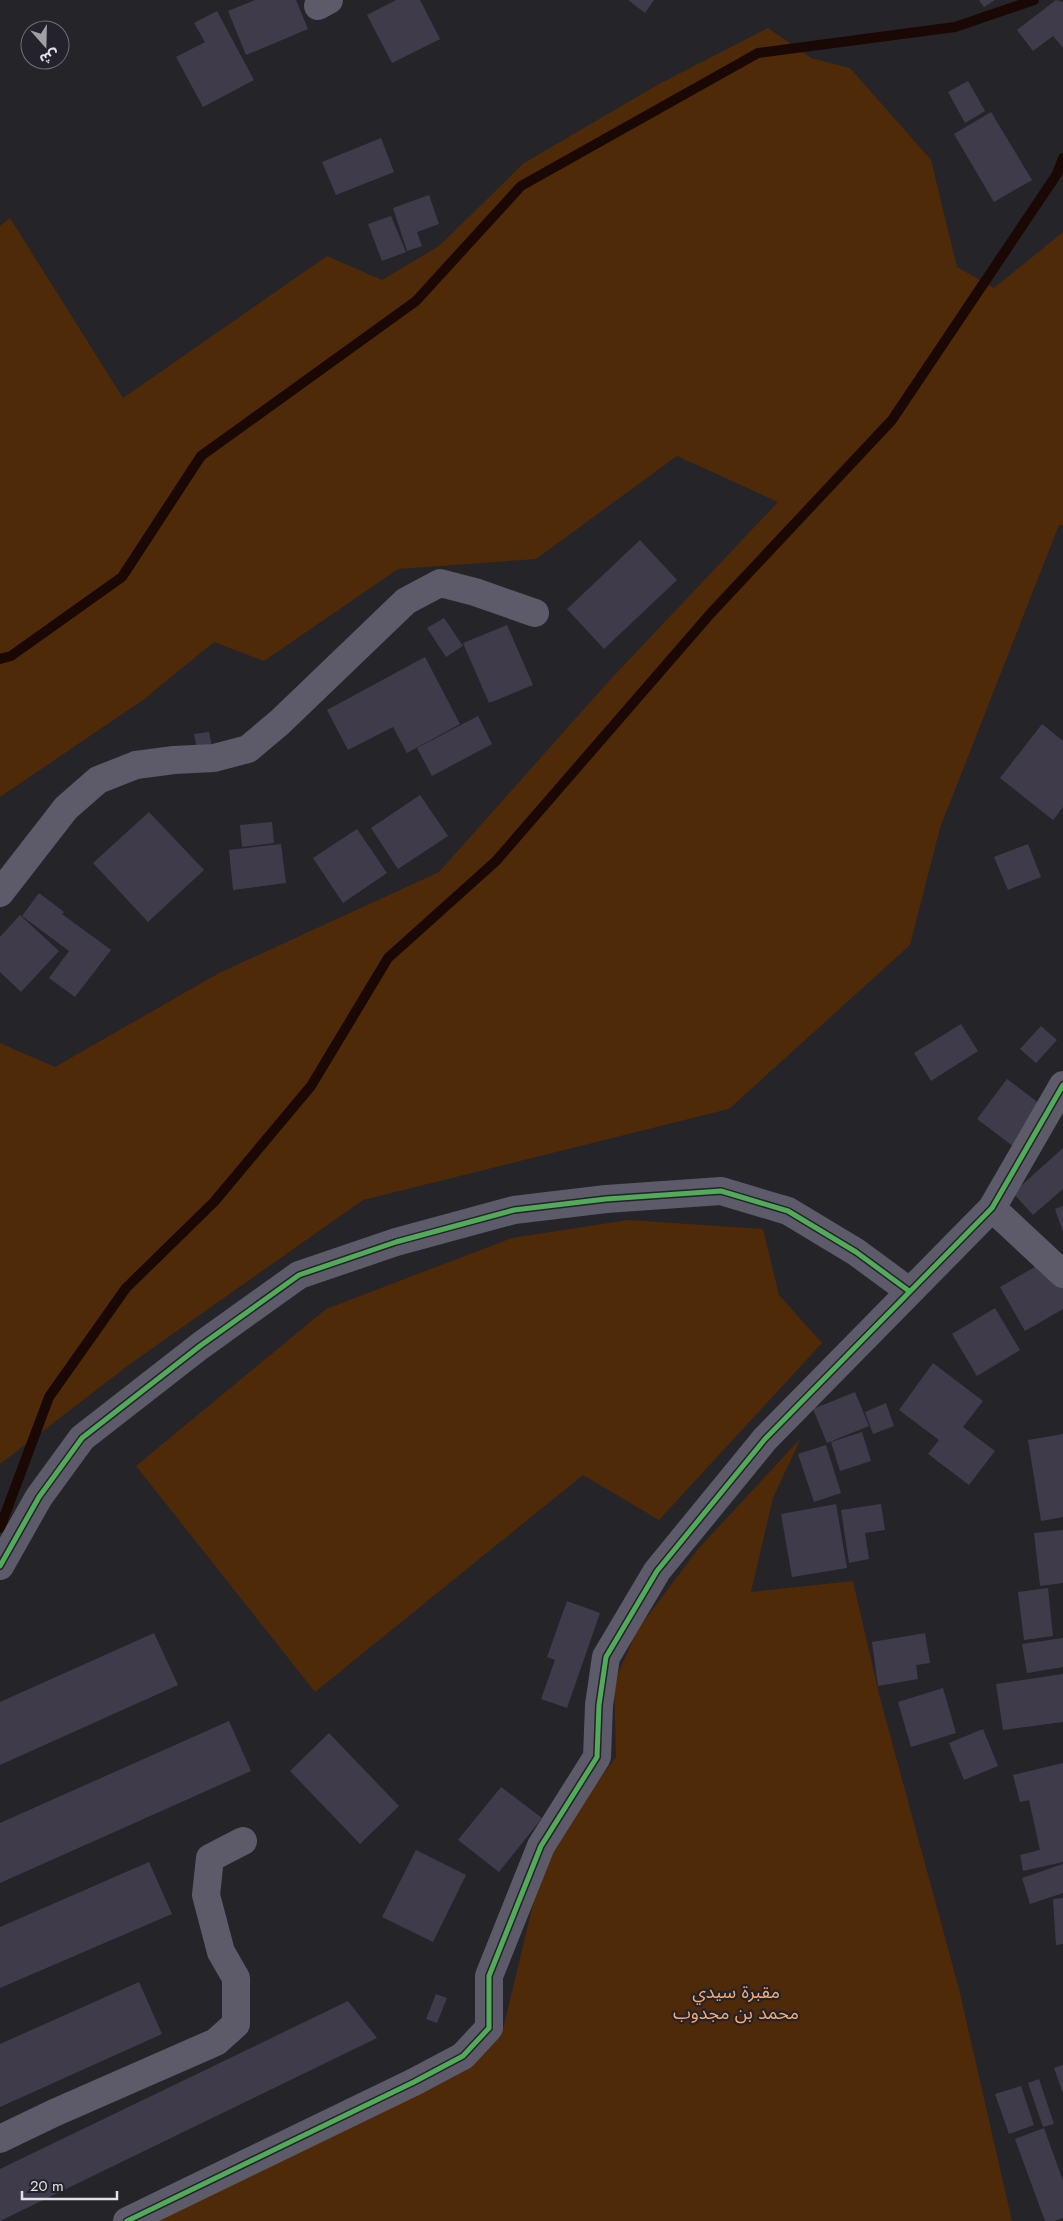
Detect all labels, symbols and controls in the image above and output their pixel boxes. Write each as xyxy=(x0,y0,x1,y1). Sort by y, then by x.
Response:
north arrow xyxy=(20,20,70,70)
text: ش xyxy=(37,45,62,70)
park label: مقبرة سيدي محمد بن مجدوب xyxy=(673,1979,799,2026)
scale bar xyxy=(22,2168,118,2200)
text: 20 m xyxy=(30,2175,64,2197)

